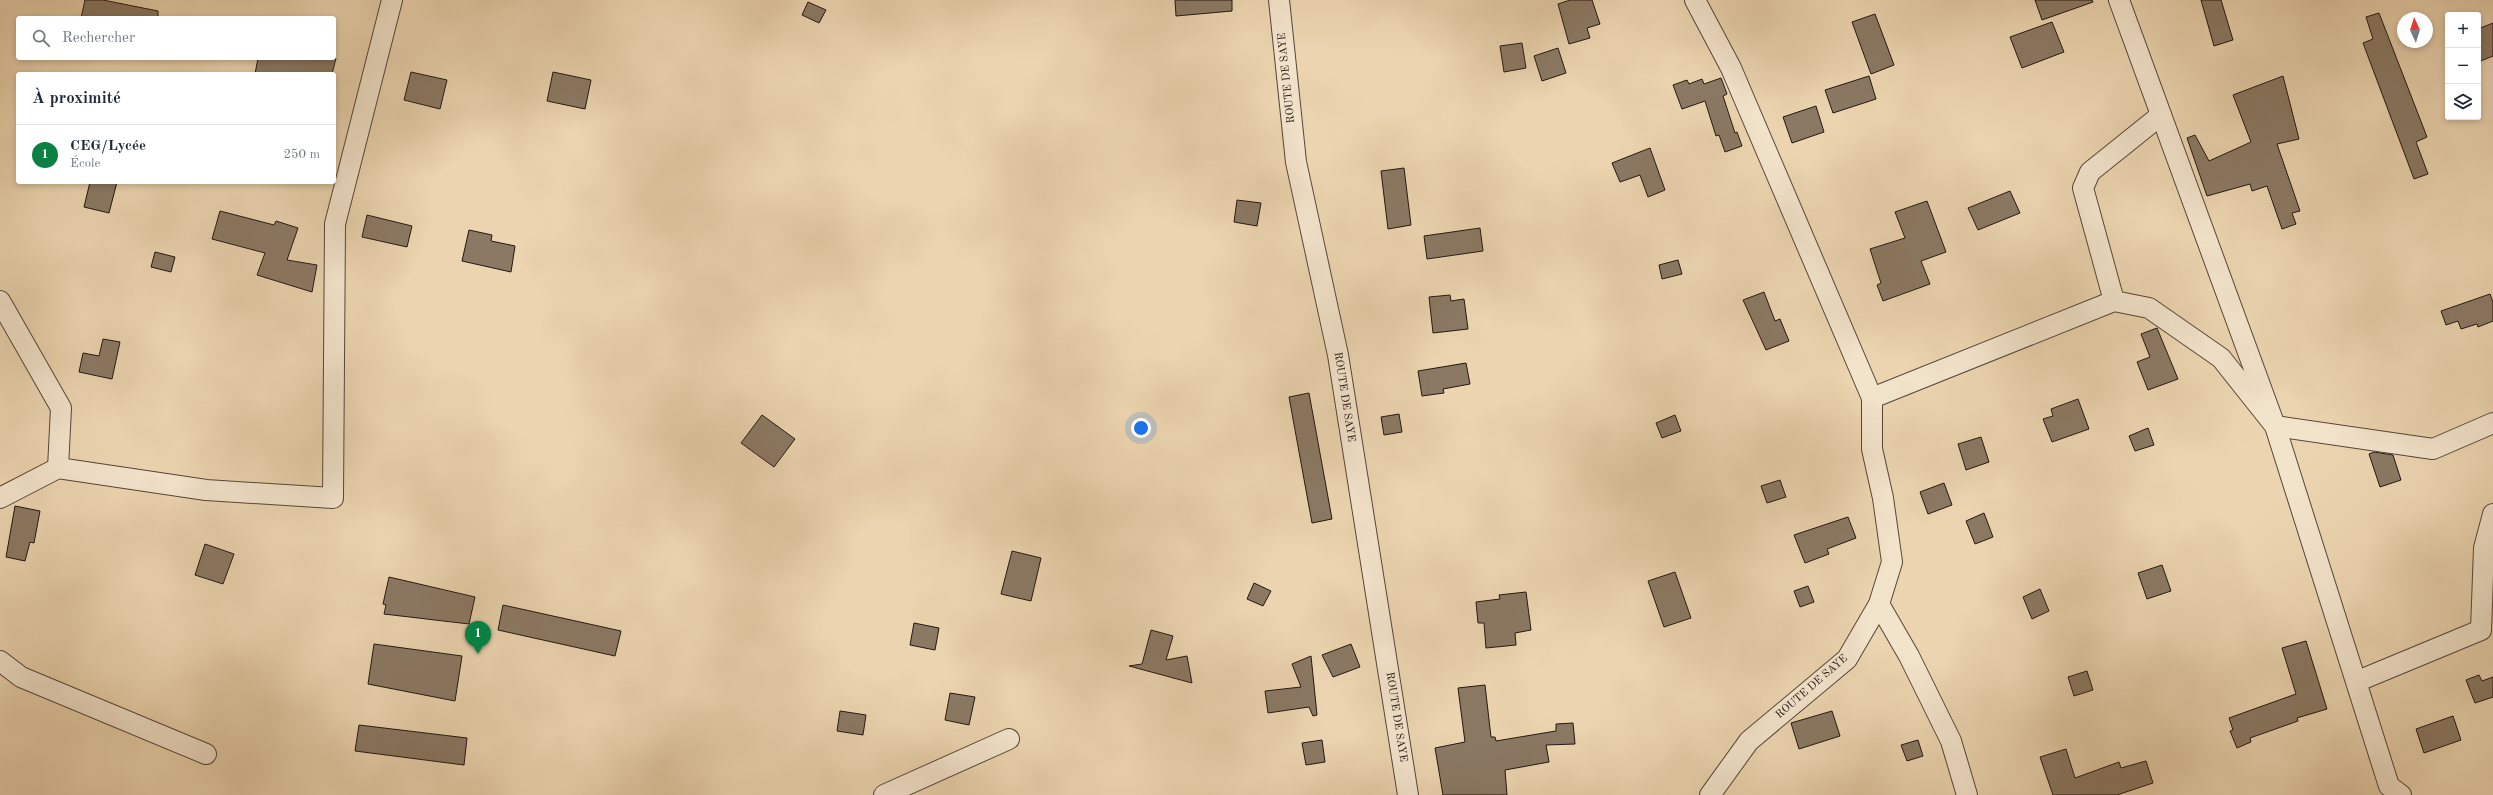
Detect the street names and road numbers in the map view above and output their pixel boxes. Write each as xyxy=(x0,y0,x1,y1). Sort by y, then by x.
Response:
street label: ROUTE DE SAYE xyxy=(1277,32,1297,124)
street label: ROUTE DE SAYE xyxy=(1331,351,1357,443)
street label: ROUTE DE SAYE xyxy=(1774,653,1850,721)
street label: ROUTE DE SAYE xyxy=(1383,671,1409,763)

